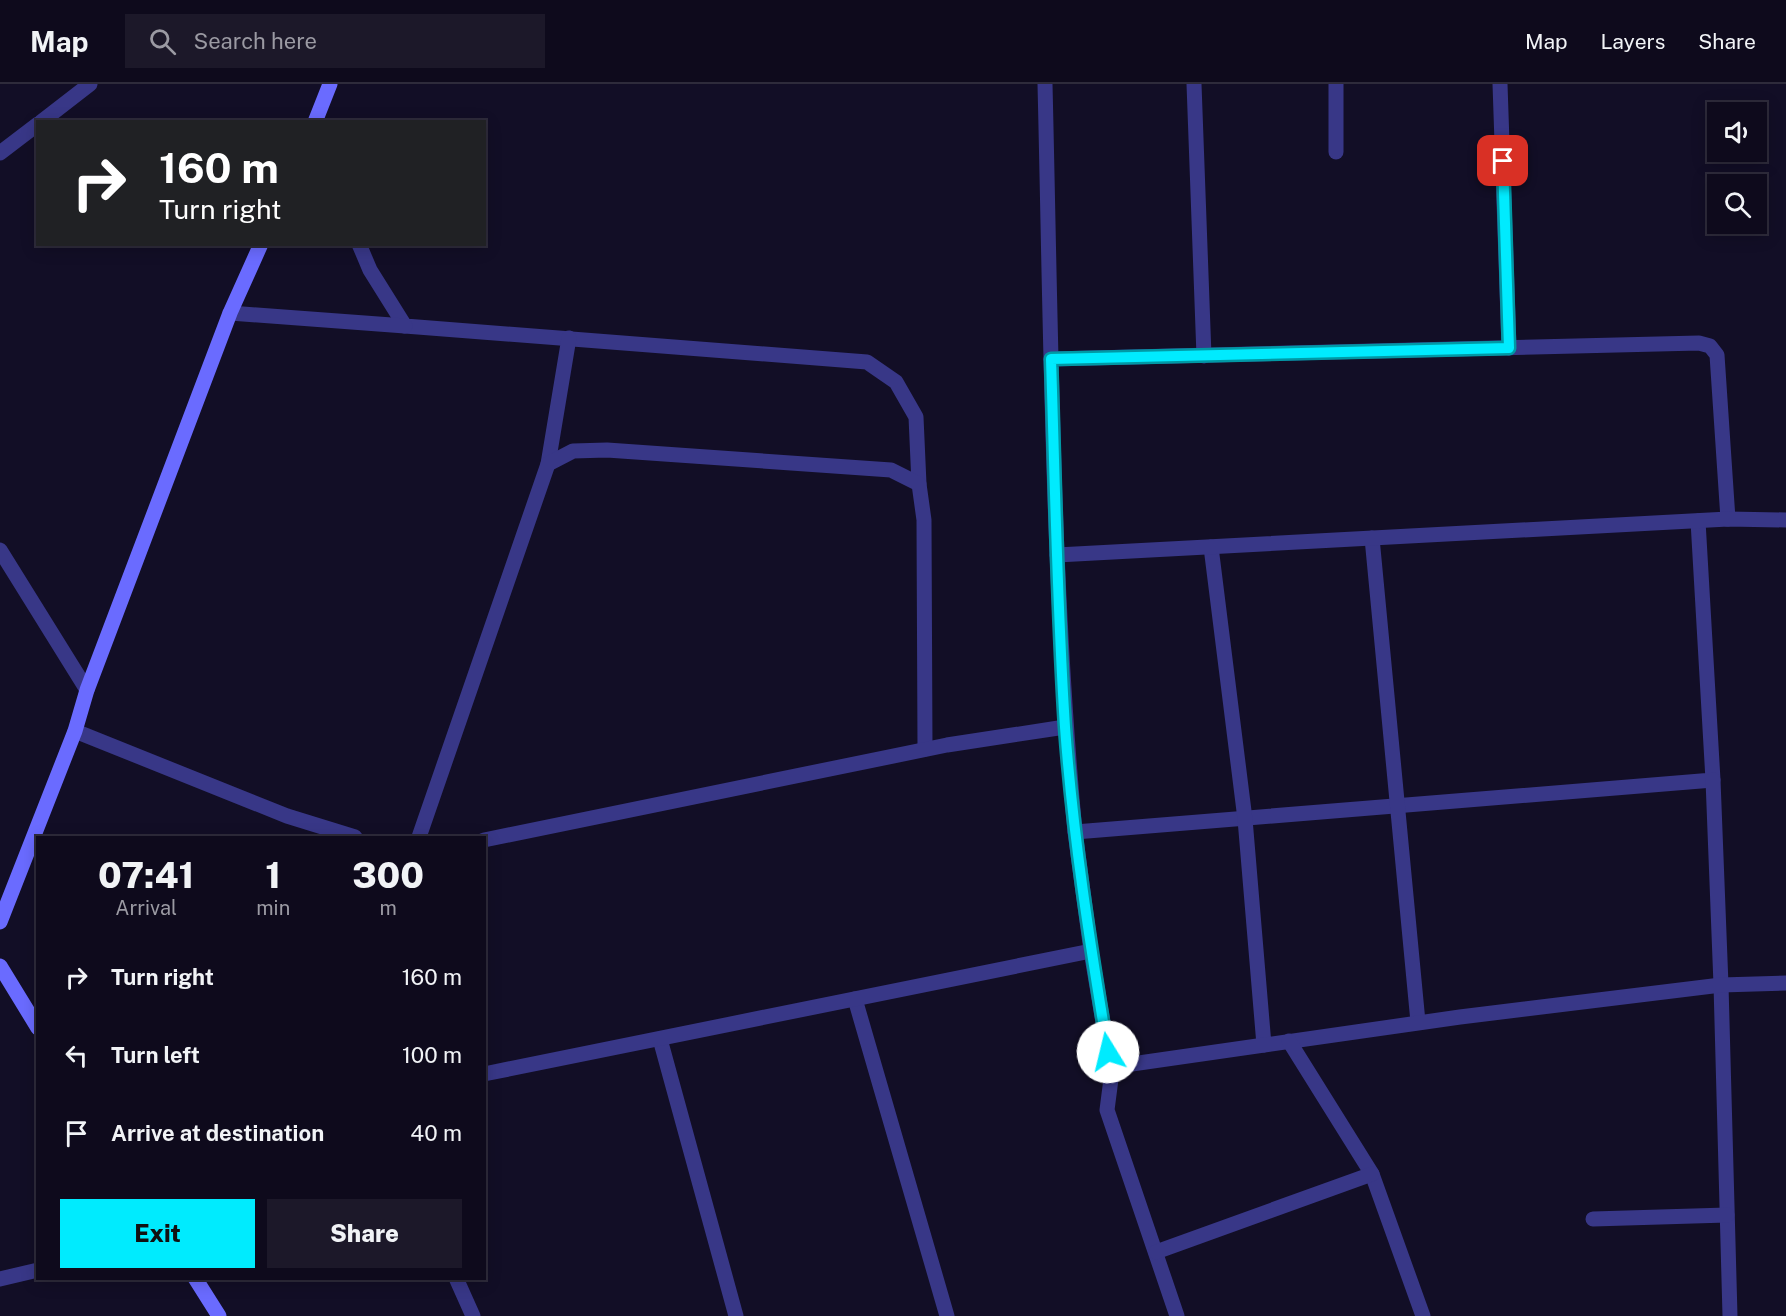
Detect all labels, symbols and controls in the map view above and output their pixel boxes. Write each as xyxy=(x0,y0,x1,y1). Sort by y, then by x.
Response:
search box xyxy=(125,14,545,68)
text: Map xyxy=(30,25,89,58)
icon: search xyxy=(146,25,179,58)
text: Search here xyxy=(194,28,317,54)
text: Map xyxy=(1525,29,1568,54)
text: Layers xyxy=(1601,29,1665,54)
text: Share xyxy=(1698,29,1756,54)
map controls xyxy=(1707,102,1767,234)
button: sound xyxy=(1707,102,1767,162)
pin xyxy=(1477,135,1528,186)
text: 160 m xyxy=(159,143,279,192)
icon: right xyxy=(60,144,138,222)
icon: arrive xyxy=(1486,144,1519,177)
button: search xyxy=(1707,174,1767,234)
text: Turn right xyxy=(159,193,282,225)
text: 07:41 xyxy=(98,854,194,896)
text: 1 xyxy=(265,854,281,896)
text: 300 xyxy=(352,854,424,896)
text: Arrival xyxy=(115,896,177,920)
text: min xyxy=(256,896,290,920)
text: m xyxy=(379,896,397,920)
icon: right xyxy=(60,961,93,994)
text: Turn right xyxy=(111,964,214,990)
text: 160 m xyxy=(402,964,462,990)
position arrow xyxy=(1076,1020,1140,1084)
icon: left xyxy=(60,1039,93,1072)
text: Turn left xyxy=(111,1042,200,1068)
text: 100 m xyxy=(402,1042,462,1068)
icon: arrive xyxy=(60,1117,93,1150)
text: Arrive at destination xyxy=(111,1120,324,1146)
text: 40 m xyxy=(410,1120,462,1146)
button: Exit xyxy=(60,1199,255,1268)
button: Share xyxy=(267,1199,462,1268)

